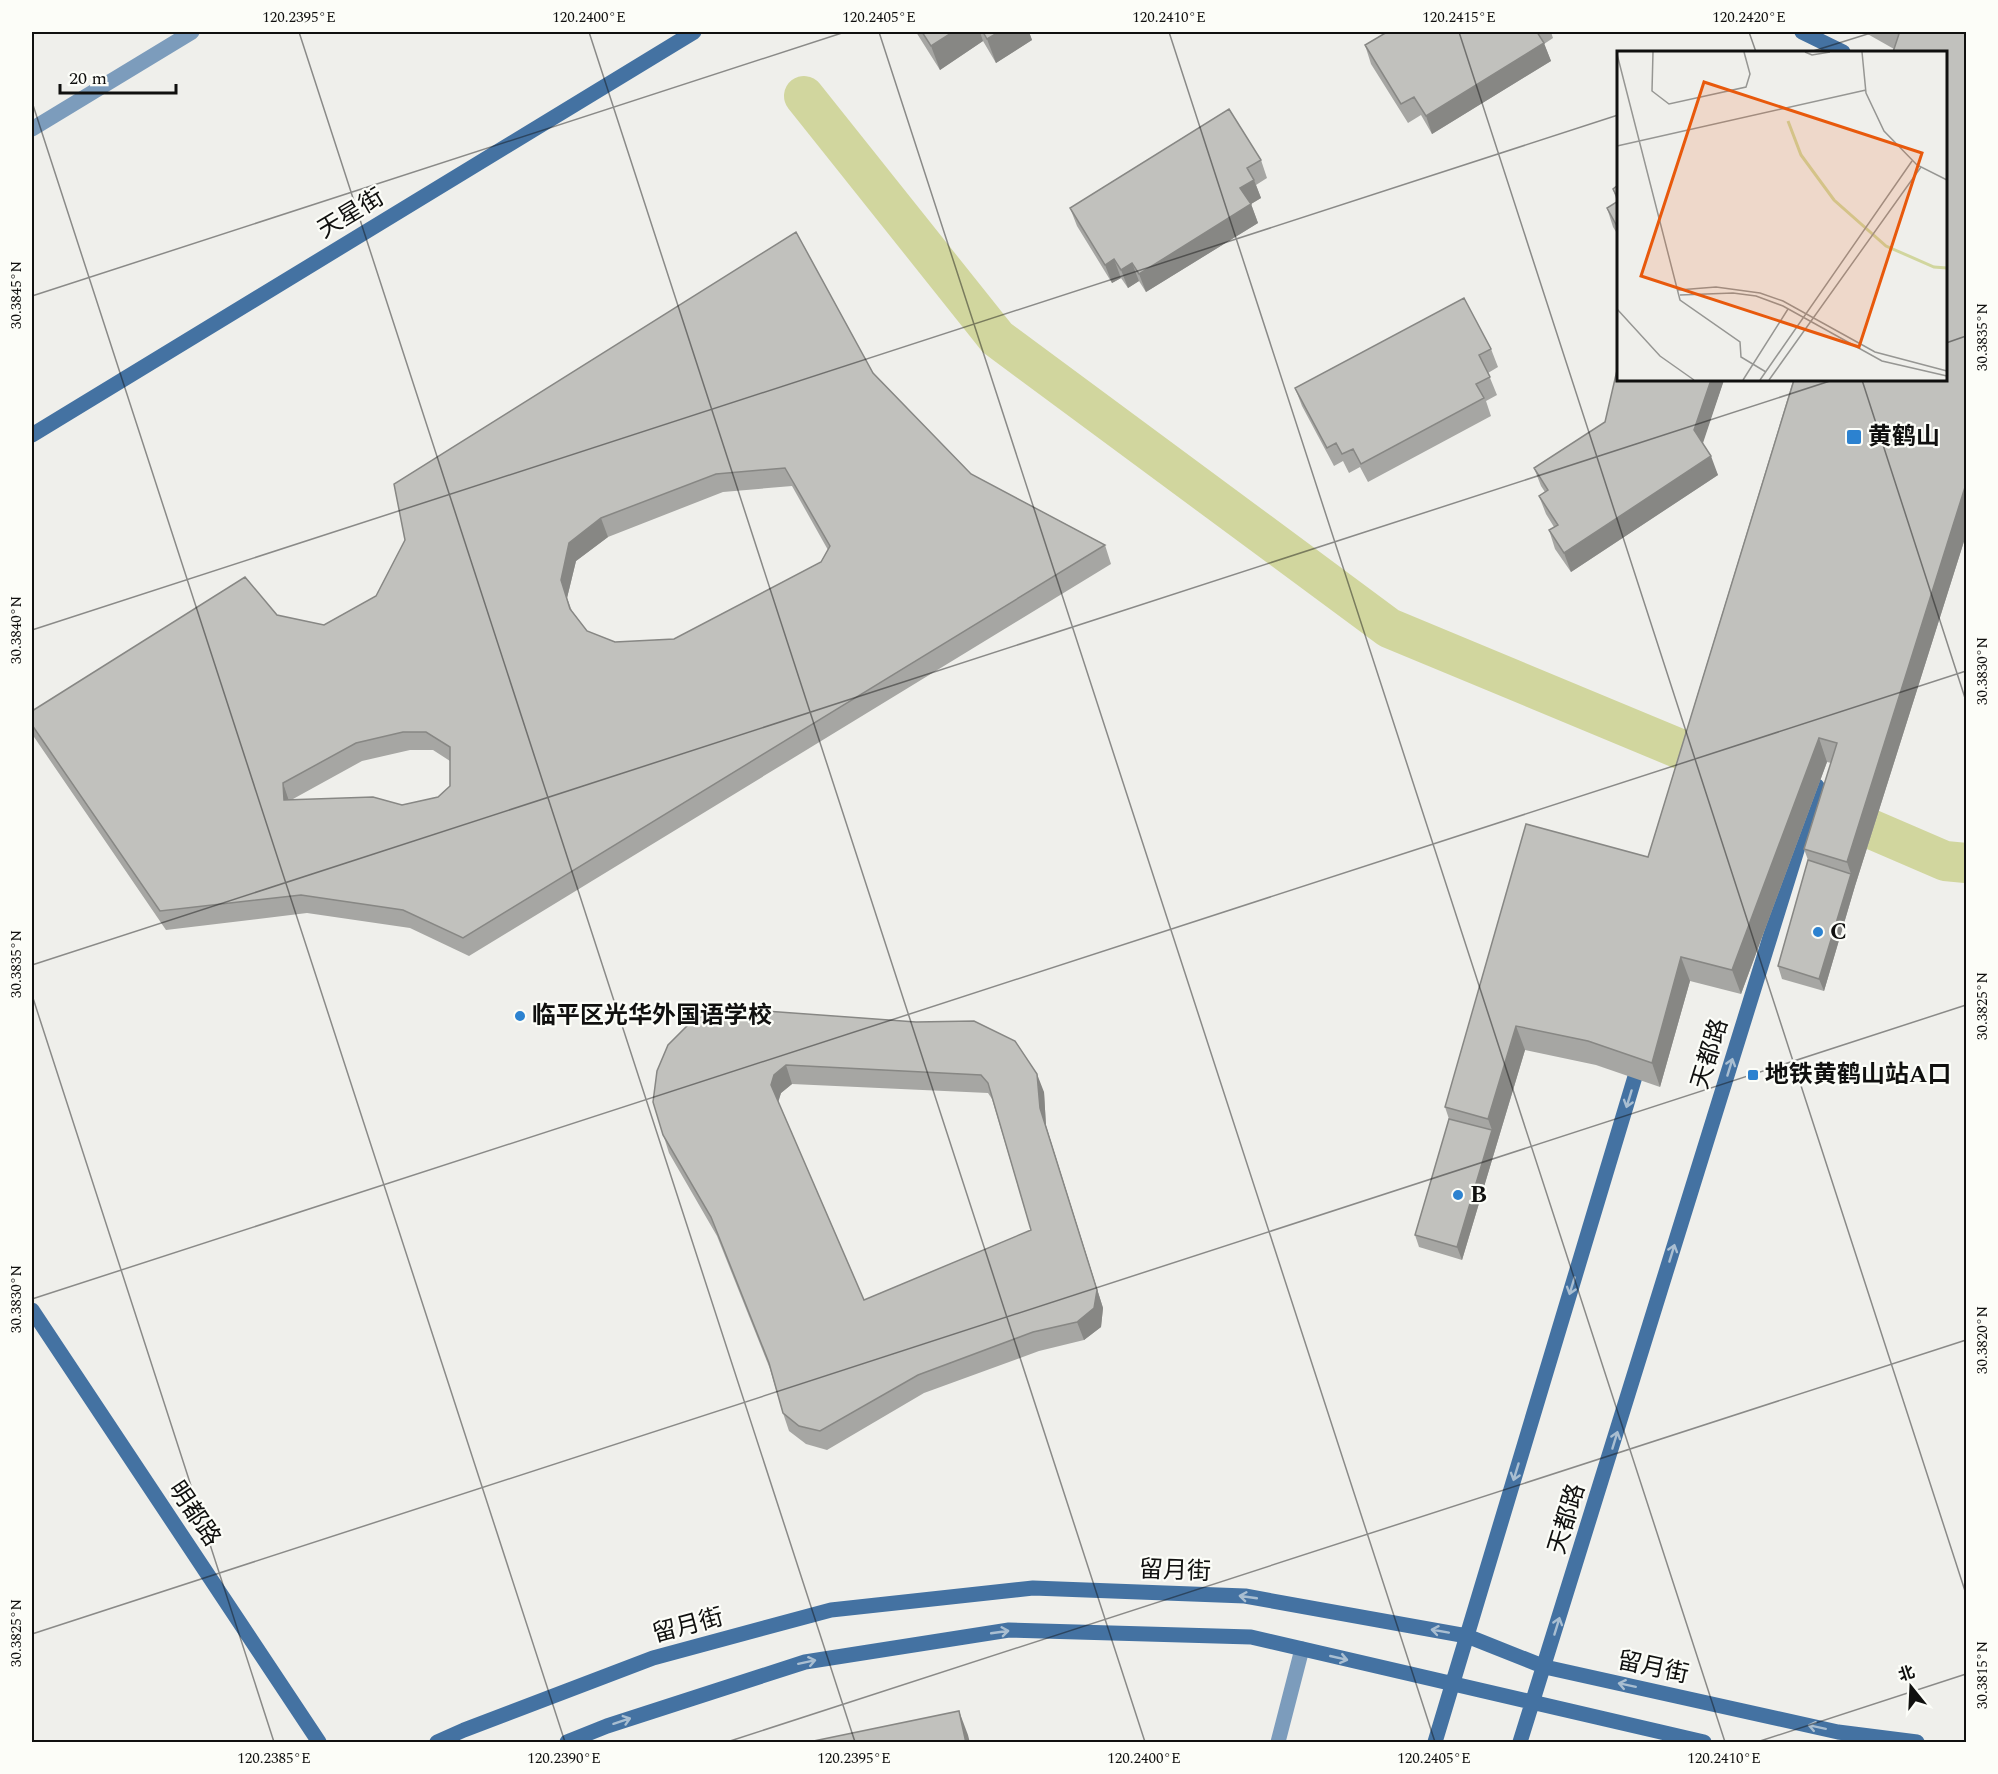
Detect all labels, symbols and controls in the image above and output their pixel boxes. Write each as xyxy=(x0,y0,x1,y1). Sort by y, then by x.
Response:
text: 120.2395°E xyxy=(262,6,336,29)
text: 120.2400°E xyxy=(552,6,626,29)
text: 120.2405°E xyxy=(842,6,916,29)
text: 120.2410°E xyxy=(1132,6,1206,29)
text: 120.2415°E xyxy=(1422,6,1496,29)
text: 120.2420°E xyxy=(1712,6,1786,29)
inset map xyxy=(1617,51,1947,381)
scale bar xyxy=(60,57,176,95)
text: 20 m xyxy=(69,65,107,92)
street label: 天星街 xyxy=(311,180,391,248)
text: 30.3845°N xyxy=(5,261,28,329)
text: 30.3835°N xyxy=(1971,303,1994,371)
place label: 黄鹤山 xyxy=(1868,419,1940,455)
marker: 黄鹤山 xyxy=(1845,428,1863,446)
text: 30.3840°N xyxy=(5,596,28,664)
text: 30.3830°N xyxy=(1971,637,1994,705)
place label: C xyxy=(1830,914,1847,950)
marker: C xyxy=(1811,925,1825,939)
text: 30.3835°N xyxy=(5,930,28,998)
text: 30.3825°N xyxy=(1971,972,1994,1040)
place label: 临平区光华外国语学校 xyxy=(532,998,772,1034)
marker: 临平区光华外国语学校 xyxy=(513,1009,527,1023)
street label: 天都路 xyxy=(1682,1014,1738,1094)
place label: 地铁黄鹤山站A口 xyxy=(1765,1057,1952,1093)
one-way arrow xyxy=(1725,1058,1736,1077)
marker: 地铁黄鹤山站A口 xyxy=(1746,1068,1760,1082)
one-way arrow xyxy=(1623,1089,1634,1108)
place label: B xyxy=(1470,1177,1487,1213)
marker: B xyxy=(1451,1188,1465,1202)
one-way arrow xyxy=(1668,1244,1679,1263)
text: 30.3830°N xyxy=(5,1265,28,1333)
one-way arrow xyxy=(1566,1276,1577,1295)
text: 30.3820°N xyxy=(1971,1306,1994,1374)
one-way arrow xyxy=(1610,1431,1621,1450)
one-way arrow xyxy=(1510,1463,1521,1482)
street label: 明都路 xyxy=(159,1474,229,1554)
street label: 天都路 xyxy=(1539,1479,1595,1559)
street label: 留月街 xyxy=(1138,1552,1212,1590)
one-way arrow xyxy=(1239,1592,1259,1603)
text: 30.3825°N xyxy=(5,1599,28,1667)
street label: 留月街 xyxy=(649,1599,727,1653)
one-way arrow xyxy=(1552,1617,1563,1636)
one-way arrow xyxy=(1431,1625,1451,1636)
one-way arrow xyxy=(990,1626,1009,1637)
text: 30.3815°N xyxy=(1971,1641,1994,1709)
street label: 留月街 xyxy=(1614,1643,1692,1693)
one-way arrow xyxy=(1330,1652,1349,1664)
one-way arrow xyxy=(797,1656,817,1667)
north arrow xyxy=(1881,1657,1941,1717)
text: 北 xyxy=(1895,1660,1918,1688)
one-way arrow xyxy=(1618,1679,1637,1690)
one-way arrow xyxy=(612,1715,631,1726)
one-way arrow xyxy=(1808,1721,1827,1733)
text: 120.2385°E xyxy=(237,1747,311,1770)
text: 120.2390°E xyxy=(527,1747,601,1770)
text: 120.2395°E xyxy=(817,1747,891,1770)
text: 120.2400°E xyxy=(1107,1747,1181,1770)
text: 120.2405°E xyxy=(1397,1747,1471,1770)
text: 120.2410°E xyxy=(1687,1747,1761,1770)

